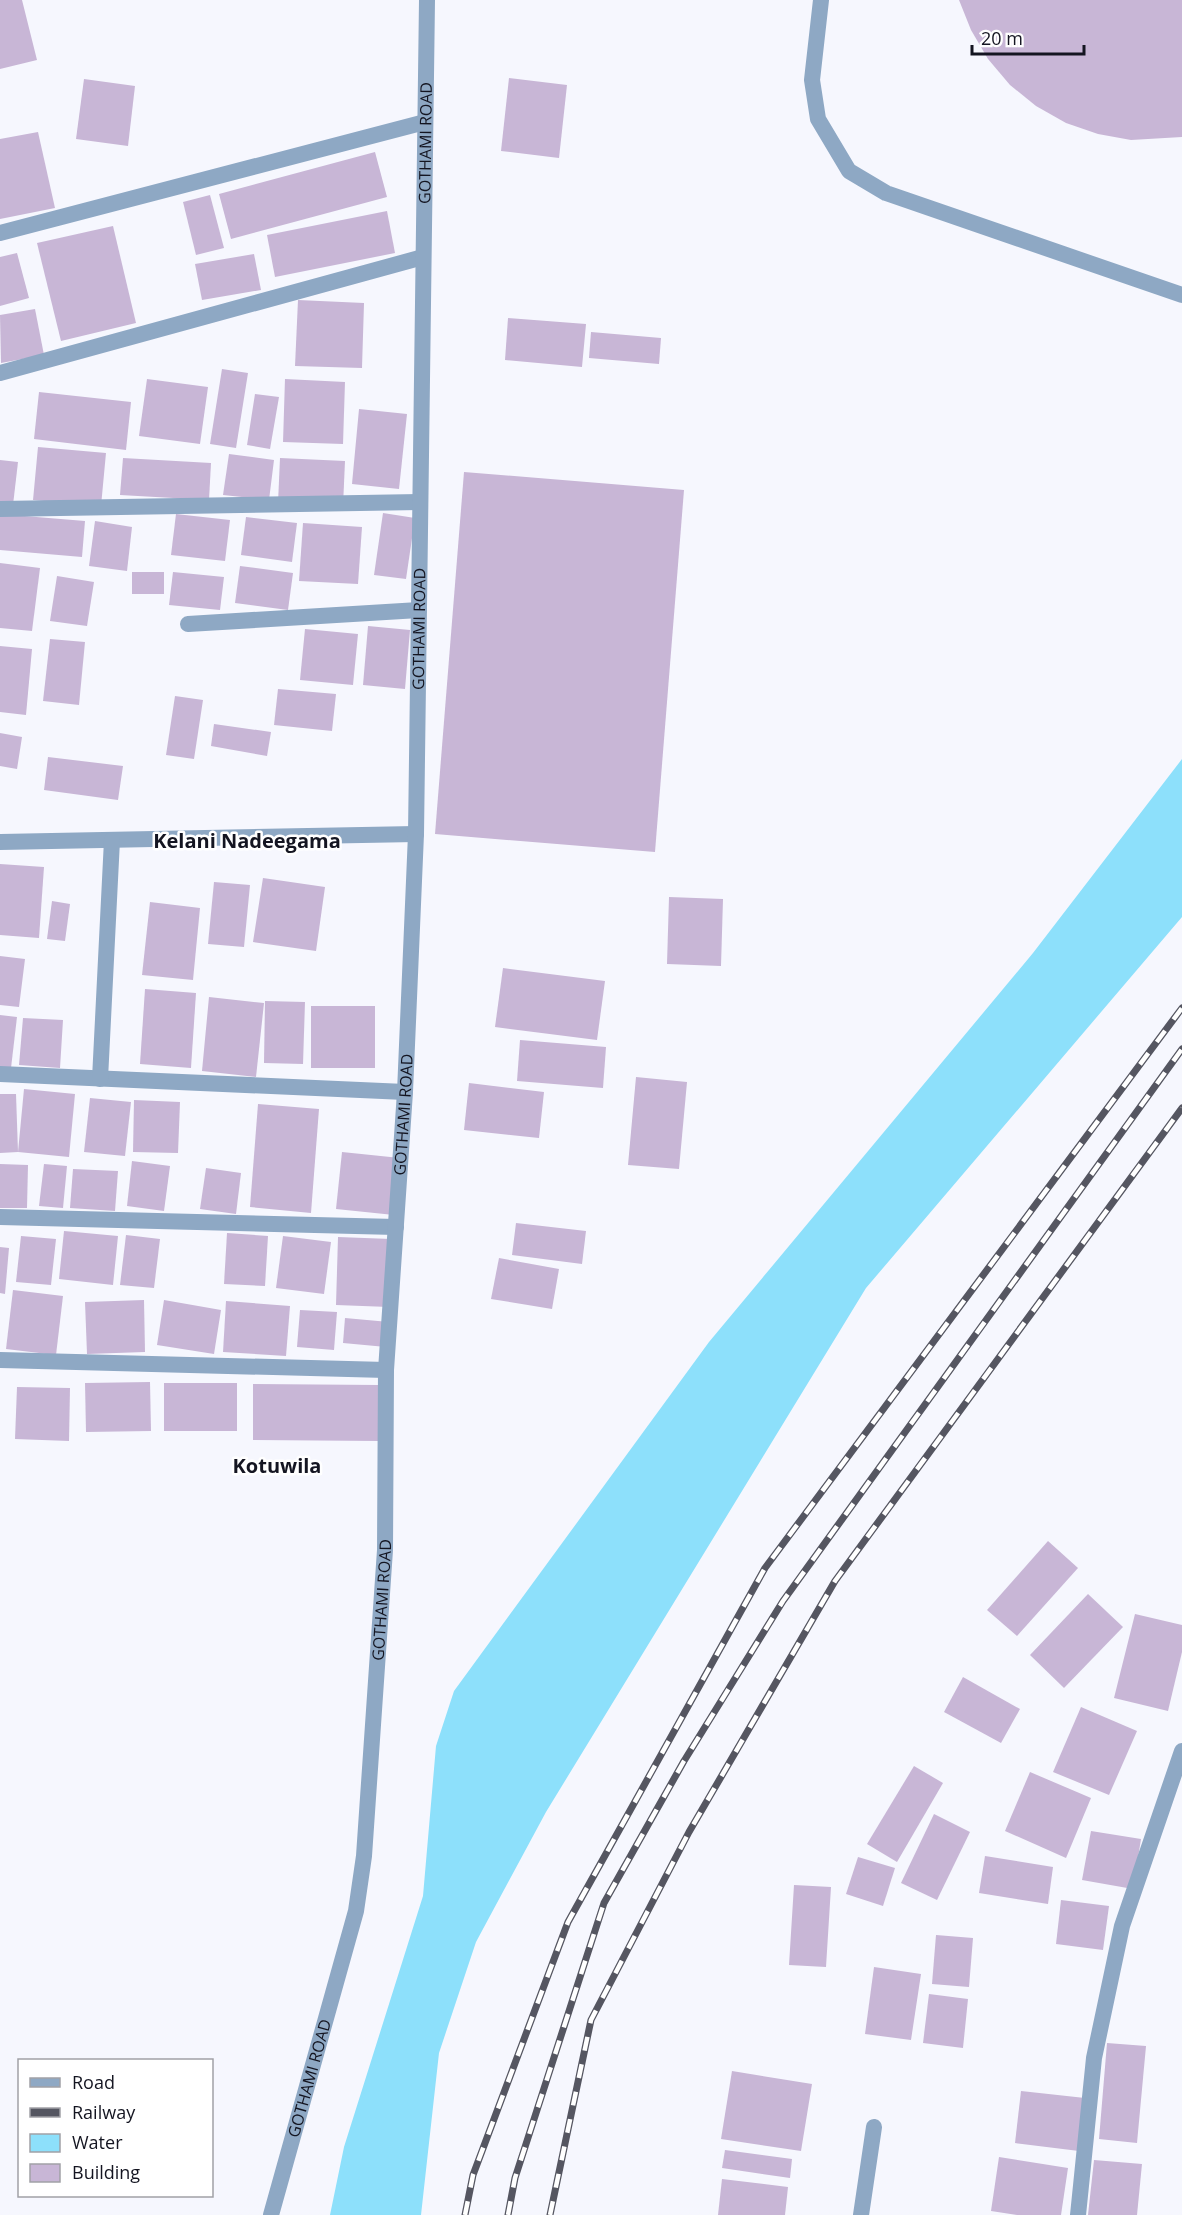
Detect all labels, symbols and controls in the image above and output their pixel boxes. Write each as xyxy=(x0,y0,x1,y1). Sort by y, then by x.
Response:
scale bar xyxy=(972,18,1084,56)
text: 20 m xyxy=(981,26,1023,50)
street label: GOTHAMI ROAD xyxy=(413,82,437,204)
street label: GOTHAMI ROAD xyxy=(407,568,431,690)
district label: Kelani Nadeegama xyxy=(153,827,341,854)
street label: GOTHAMI ROAD xyxy=(388,1053,418,1176)
district label: Kotuwila xyxy=(233,1452,321,1479)
street label: GOTHAMI ROAD xyxy=(366,1539,396,1661)
street label: GOTHAMI ROAD xyxy=(282,2017,336,2140)
legend xyxy=(18,2059,213,2197)
text: Road xyxy=(72,2070,115,2094)
text: Railway xyxy=(72,2100,136,2124)
text: Water xyxy=(72,2130,123,2154)
text: Building xyxy=(72,2160,140,2184)

